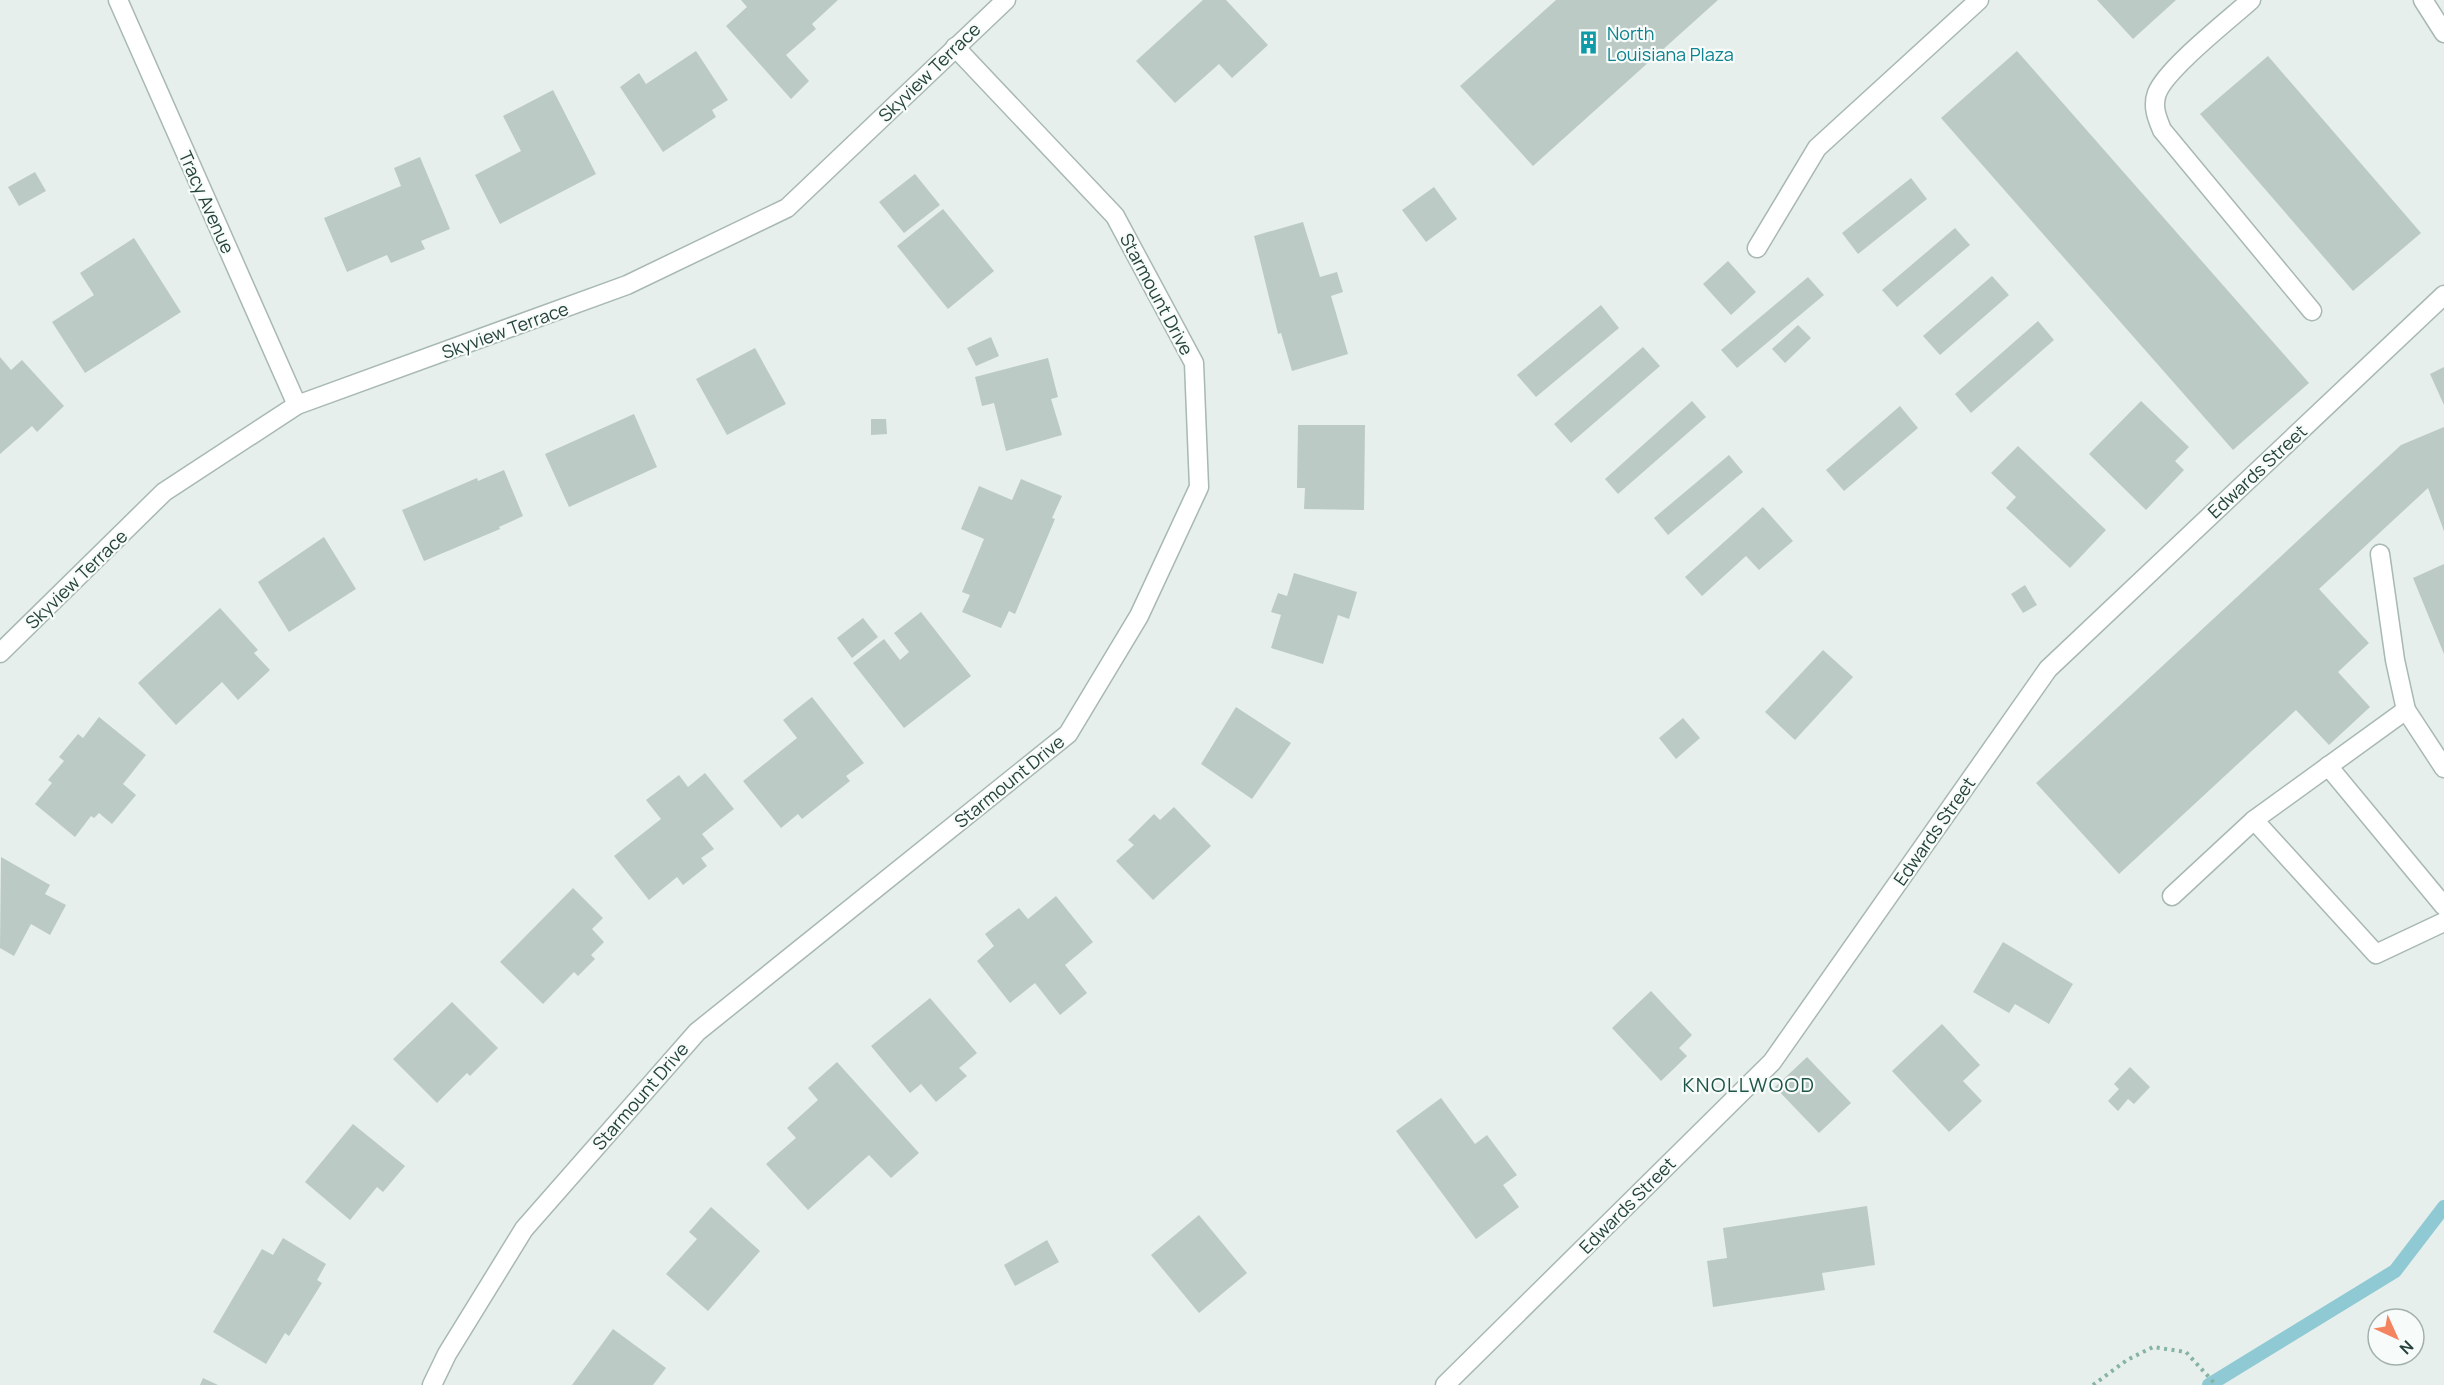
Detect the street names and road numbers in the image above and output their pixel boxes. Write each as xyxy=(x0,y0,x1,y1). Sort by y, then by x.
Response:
street label: Skyview Terrace xyxy=(873,17,985,127)
street label: Tracy Avenue xyxy=(174,147,240,257)
street label: Starmount Drive xyxy=(1115,229,1199,359)
street label: Skyview Terrace xyxy=(438,296,572,364)
street label: Edwards Street xyxy=(2202,419,2312,523)
street label: Skyview Terrace xyxy=(20,524,132,634)
street label: Starmount Drive xyxy=(949,729,1069,833)
street label: Edwards Street xyxy=(1888,772,1980,890)
street label: Starmount Drive xyxy=(587,1037,693,1155)
street label: Edwards Street xyxy=(1574,1152,1680,1258)

